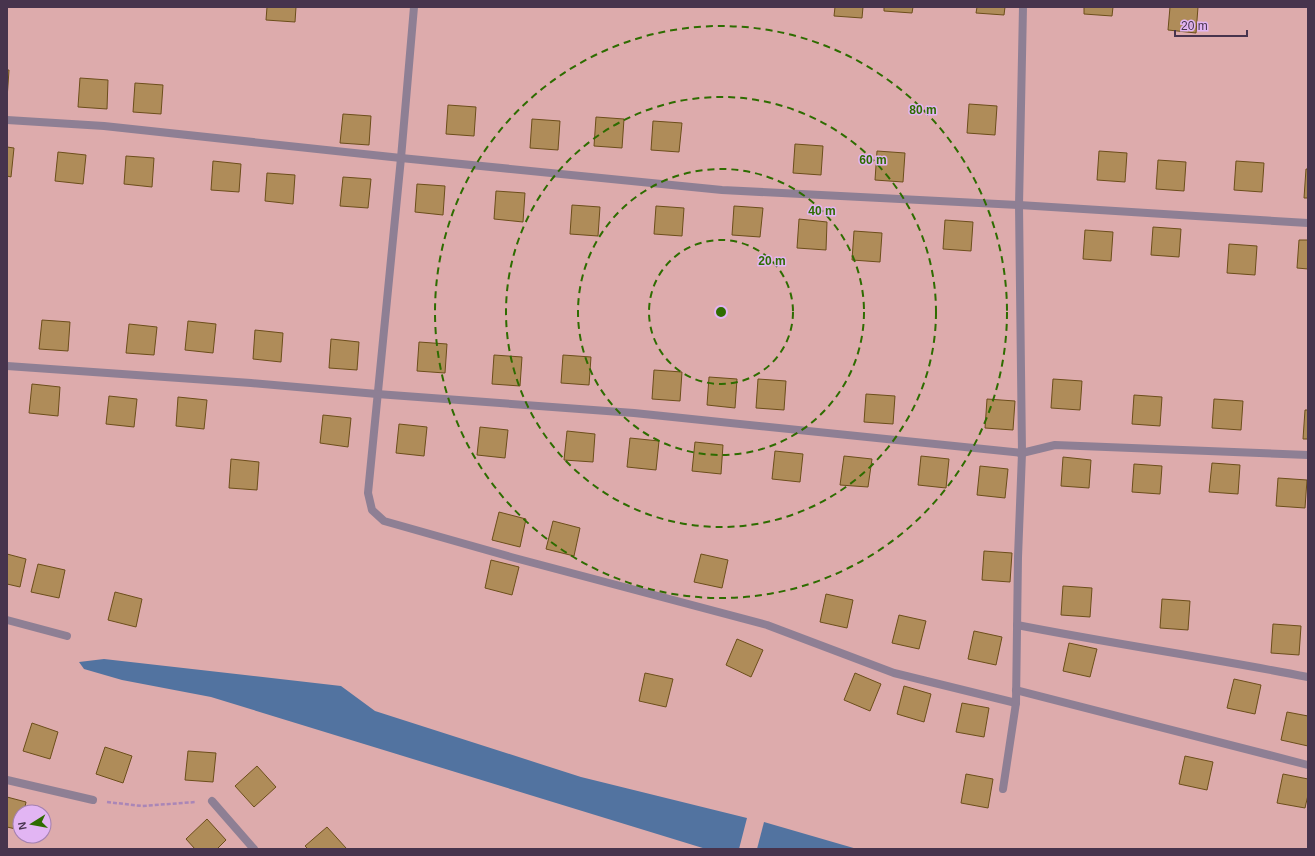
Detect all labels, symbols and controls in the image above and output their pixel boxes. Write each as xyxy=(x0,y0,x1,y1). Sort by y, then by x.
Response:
scale bar xyxy=(1175,12,1247,38)
text: 20 m xyxy=(1181,19,1208,33)
text: 80 m xyxy=(909,103,937,117)
text: 60 m xyxy=(859,153,887,167)
text: 40 m xyxy=(808,204,836,218)
text: 20 m xyxy=(758,254,786,268)
centre of rings xyxy=(714,305,728,319)
north arrow xyxy=(12,804,52,844)
text: N xyxy=(16,821,29,831)

